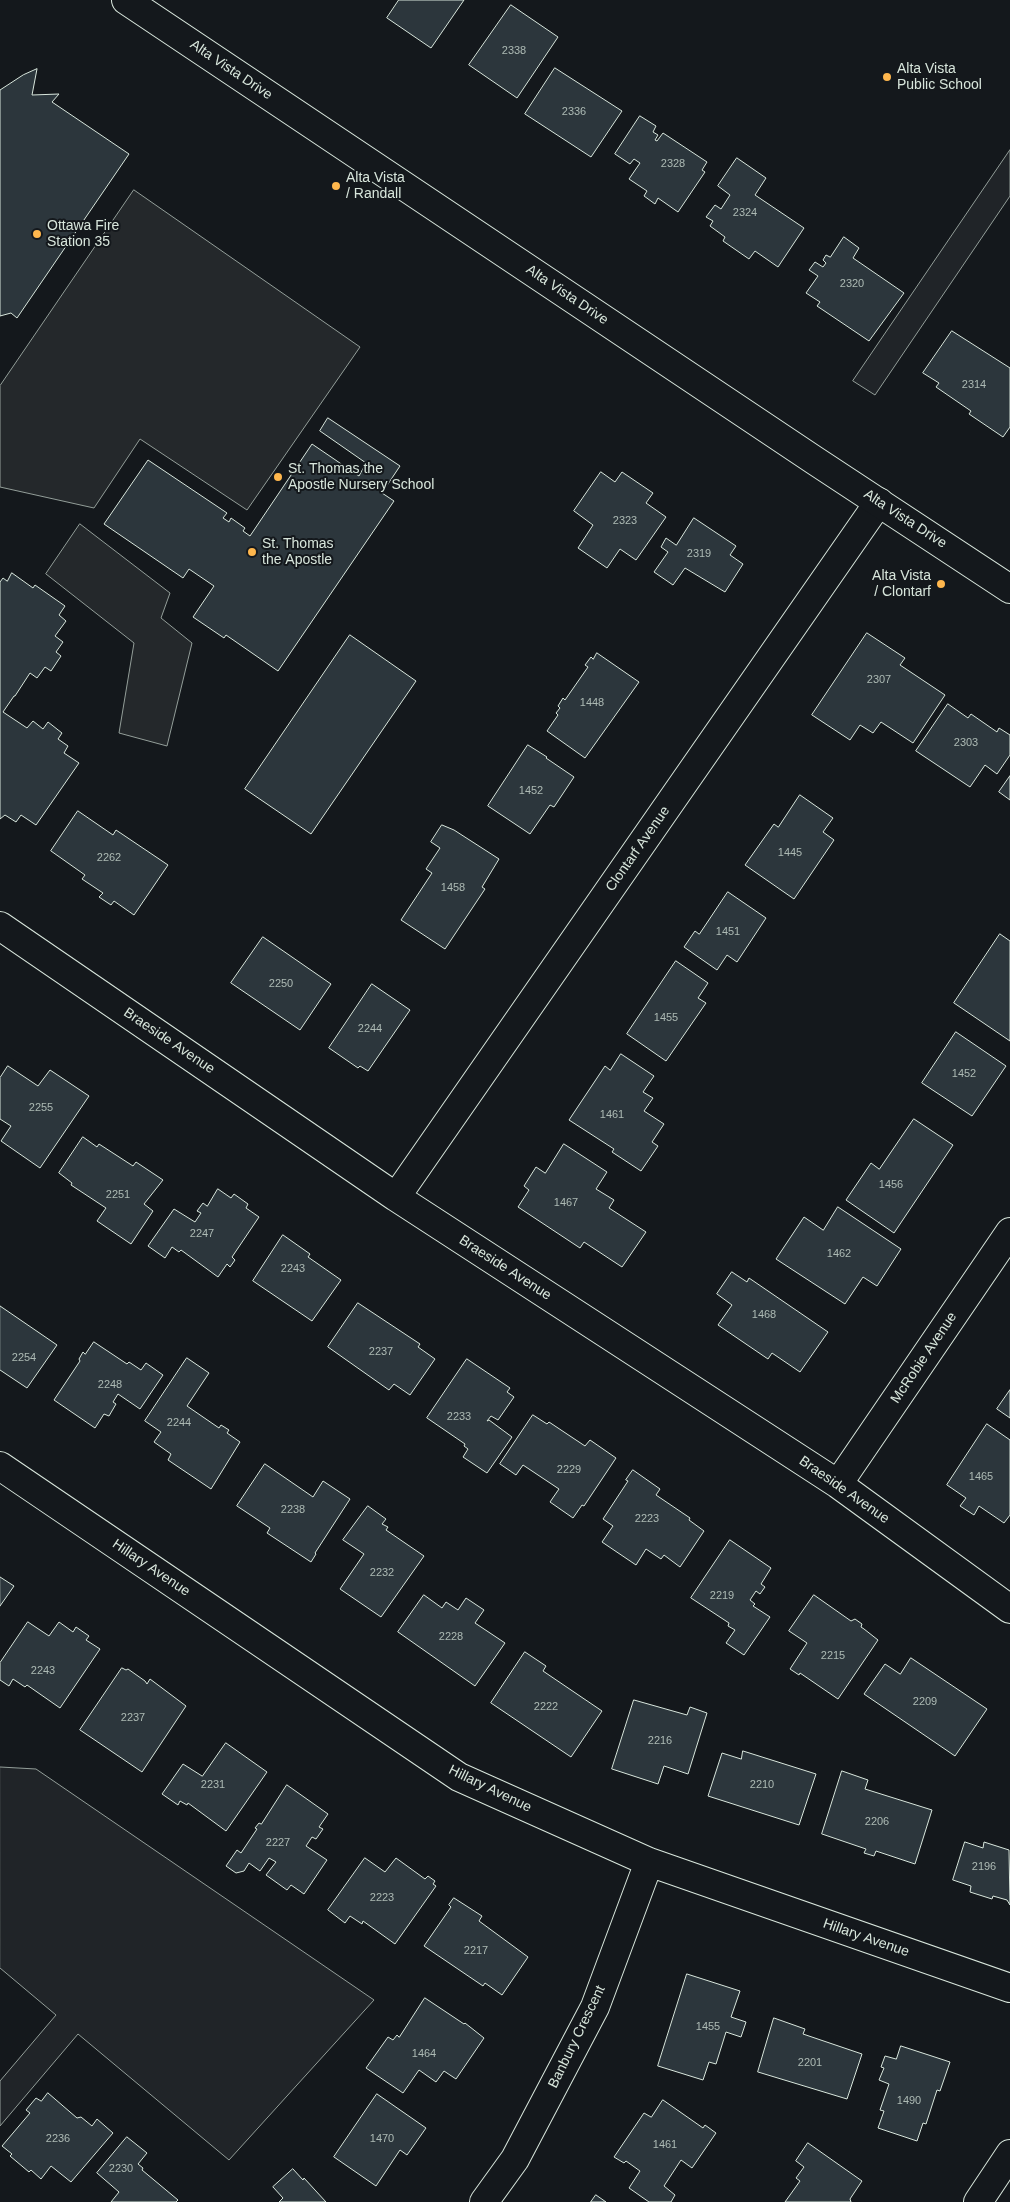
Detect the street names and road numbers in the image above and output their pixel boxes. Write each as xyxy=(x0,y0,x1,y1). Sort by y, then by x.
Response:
street label: Alta Vista Drive xyxy=(187,36,275,104)
street label: Alta Vista Drive xyxy=(523,261,611,329)
street label: Alta Vista Drive xyxy=(860,486,950,552)
street label: Clontarf Avenue xyxy=(602,803,674,895)
street label: Braeside Avenue xyxy=(120,1004,218,1078)
street label: Braeside Avenue xyxy=(456,1232,554,1304)
street label: McRobie Avenue xyxy=(887,1309,961,1407)
street label: Braeside Avenue xyxy=(796,1453,892,1527)
street label: Hillary Avenue xyxy=(109,1536,193,1600)
street label: Hillary Avenue xyxy=(446,1762,534,1816)
street label: Hillary Avenue xyxy=(821,1915,911,1961)
street label: Banbury Crescent xyxy=(545,1983,609,2091)

